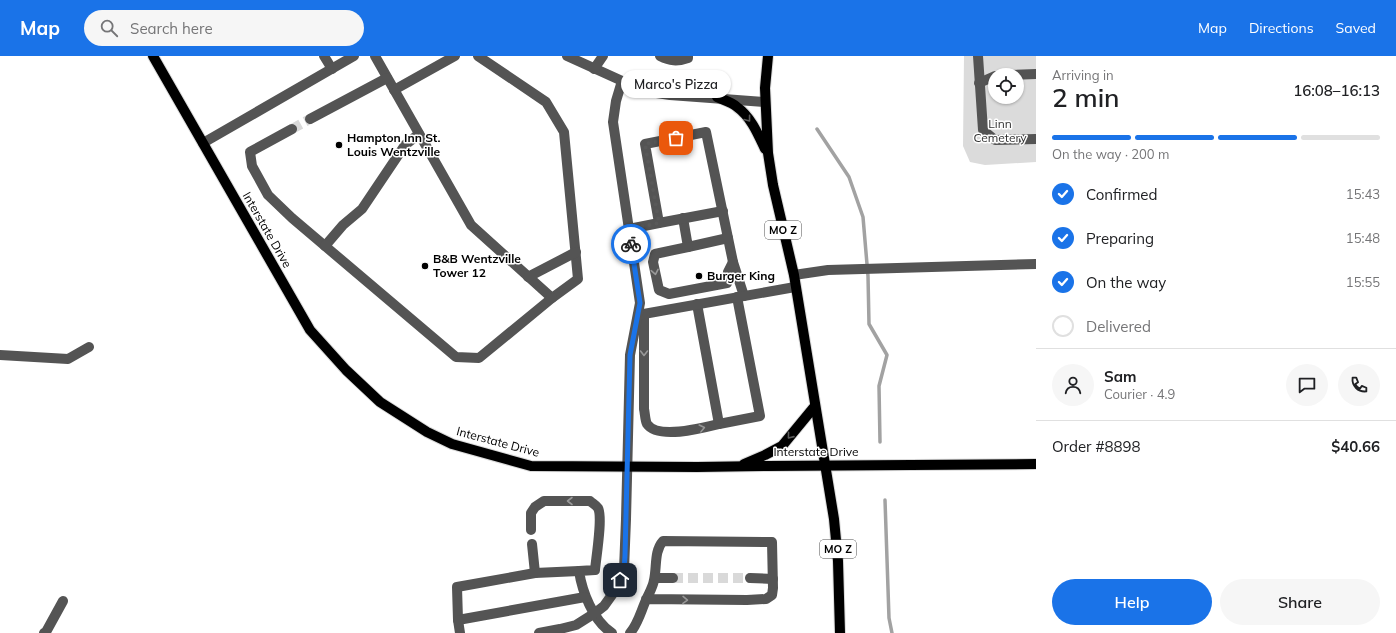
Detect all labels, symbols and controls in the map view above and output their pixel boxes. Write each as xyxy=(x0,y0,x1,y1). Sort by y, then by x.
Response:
search box xyxy=(84,10,364,46)
text: Map xyxy=(20,16,60,40)
icon: search xyxy=(98,17,120,39)
text: Search here xyxy=(130,19,213,38)
text: Map xyxy=(1198,19,1227,37)
text: Directions xyxy=(1249,19,1314,37)
text: Saved xyxy=(1336,19,1376,37)
text: Arriving in xyxy=(1052,67,1114,83)
map controls xyxy=(988,68,1024,104)
button: locate xyxy=(988,68,1024,104)
callout: Marco's Pizza xyxy=(621,70,731,98)
text: Marco's Pizza xyxy=(634,76,718,92)
text: 2 min xyxy=(1052,81,1120,114)
text: 16:08–16:13 xyxy=(1293,81,1380,100)
one-way arrow xyxy=(744,114,751,121)
park label: Linn Cemetery xyxy=(973,116,1027,145)
pin xyxy=(659,121,693,155)
icon: bag xyxy=(665,127,687,149)
place label: Hampton Inn St. Louis Wentzville xyxy=(347,130,441,159)
marker: Hampton Inn St. Louis Wentzville xyxy=(334,140,344,150)
text: On the way · 200 m xyxy=(1052,146,1169,162)
icon: check xyxy=(1052,183,1074,205)
text: Confirmed xyxy=(1086,185,1157,204)
text: 15:43 xyxy=(1346,186,1380,202)
street label: Interstate Drive xyxy=(240,189,295,270)
road number: MO Z xyxy=(765,221,801,239)
courier xyxy=(611,224,651,264)
icon: check xyxy=(1052,227,1074,249)
text: Preparing xyxy=(1086,229,1154,248)
text: 15:48 xyxy=(1346,230,1380,246)
icon: bike xyxy=(620,233,642,255)
place label: B&B Wentzville Tower 12 xyxy=(433,251,521,280)
marker: B&B Wentzville Tower 12 xyxy=(420,261,430,271)
place label: Burger King xyxy=(707,268,775,283)
one-way arrow xyxy=(651,269,659,276)
marker: Burger King xyxy=(694,271,704,281)
icon: check xyxy=(1052,271,1074,293)
text: On the way xyxy=(1086,273,1166,292)
text: 15:55 xyxy=(1346,274,1380,290)
text: Delivered xyxy=(1086,317,1151,336)
one-way arrow xyxy=(640,350,648,356)
button: person xyxy=(1052,364,1094,406)
button: chat xyxy=(1286,364,1328,406)
button: phone xyxy=(1338,364,1380,406)
text: Sam xyxy=(1104,367,1136,386)
text: Courier · 4.9 xyxy=(1104,386,1175,402)
street label: Interstate Drive xyxy=(455,423,541,460)
one-way arrow xyxy=(699,424,706,433)
one-way arrow xyxy=(788,431,795,439)
text: Order #8898 xyxy=(1052,437,1140,456)
text: $40.66 xyxy=(1331,437,1380,456)
street label: Interstate Drive xyxy=(773,444,859,459)
one-way arrow xyxy=(567,497,573,505)
road number: MO Z xyxy=(820,540,856,558)
pin xyxy=(603,563,637,597)
icon: home xyxy=(609,569,631,591)
button: Help xyxy=(1052,579,1212,625)
button: Share xyxy=(1220,579,1380,625)
one-way arrow xyxy=(682,595,688,604)

